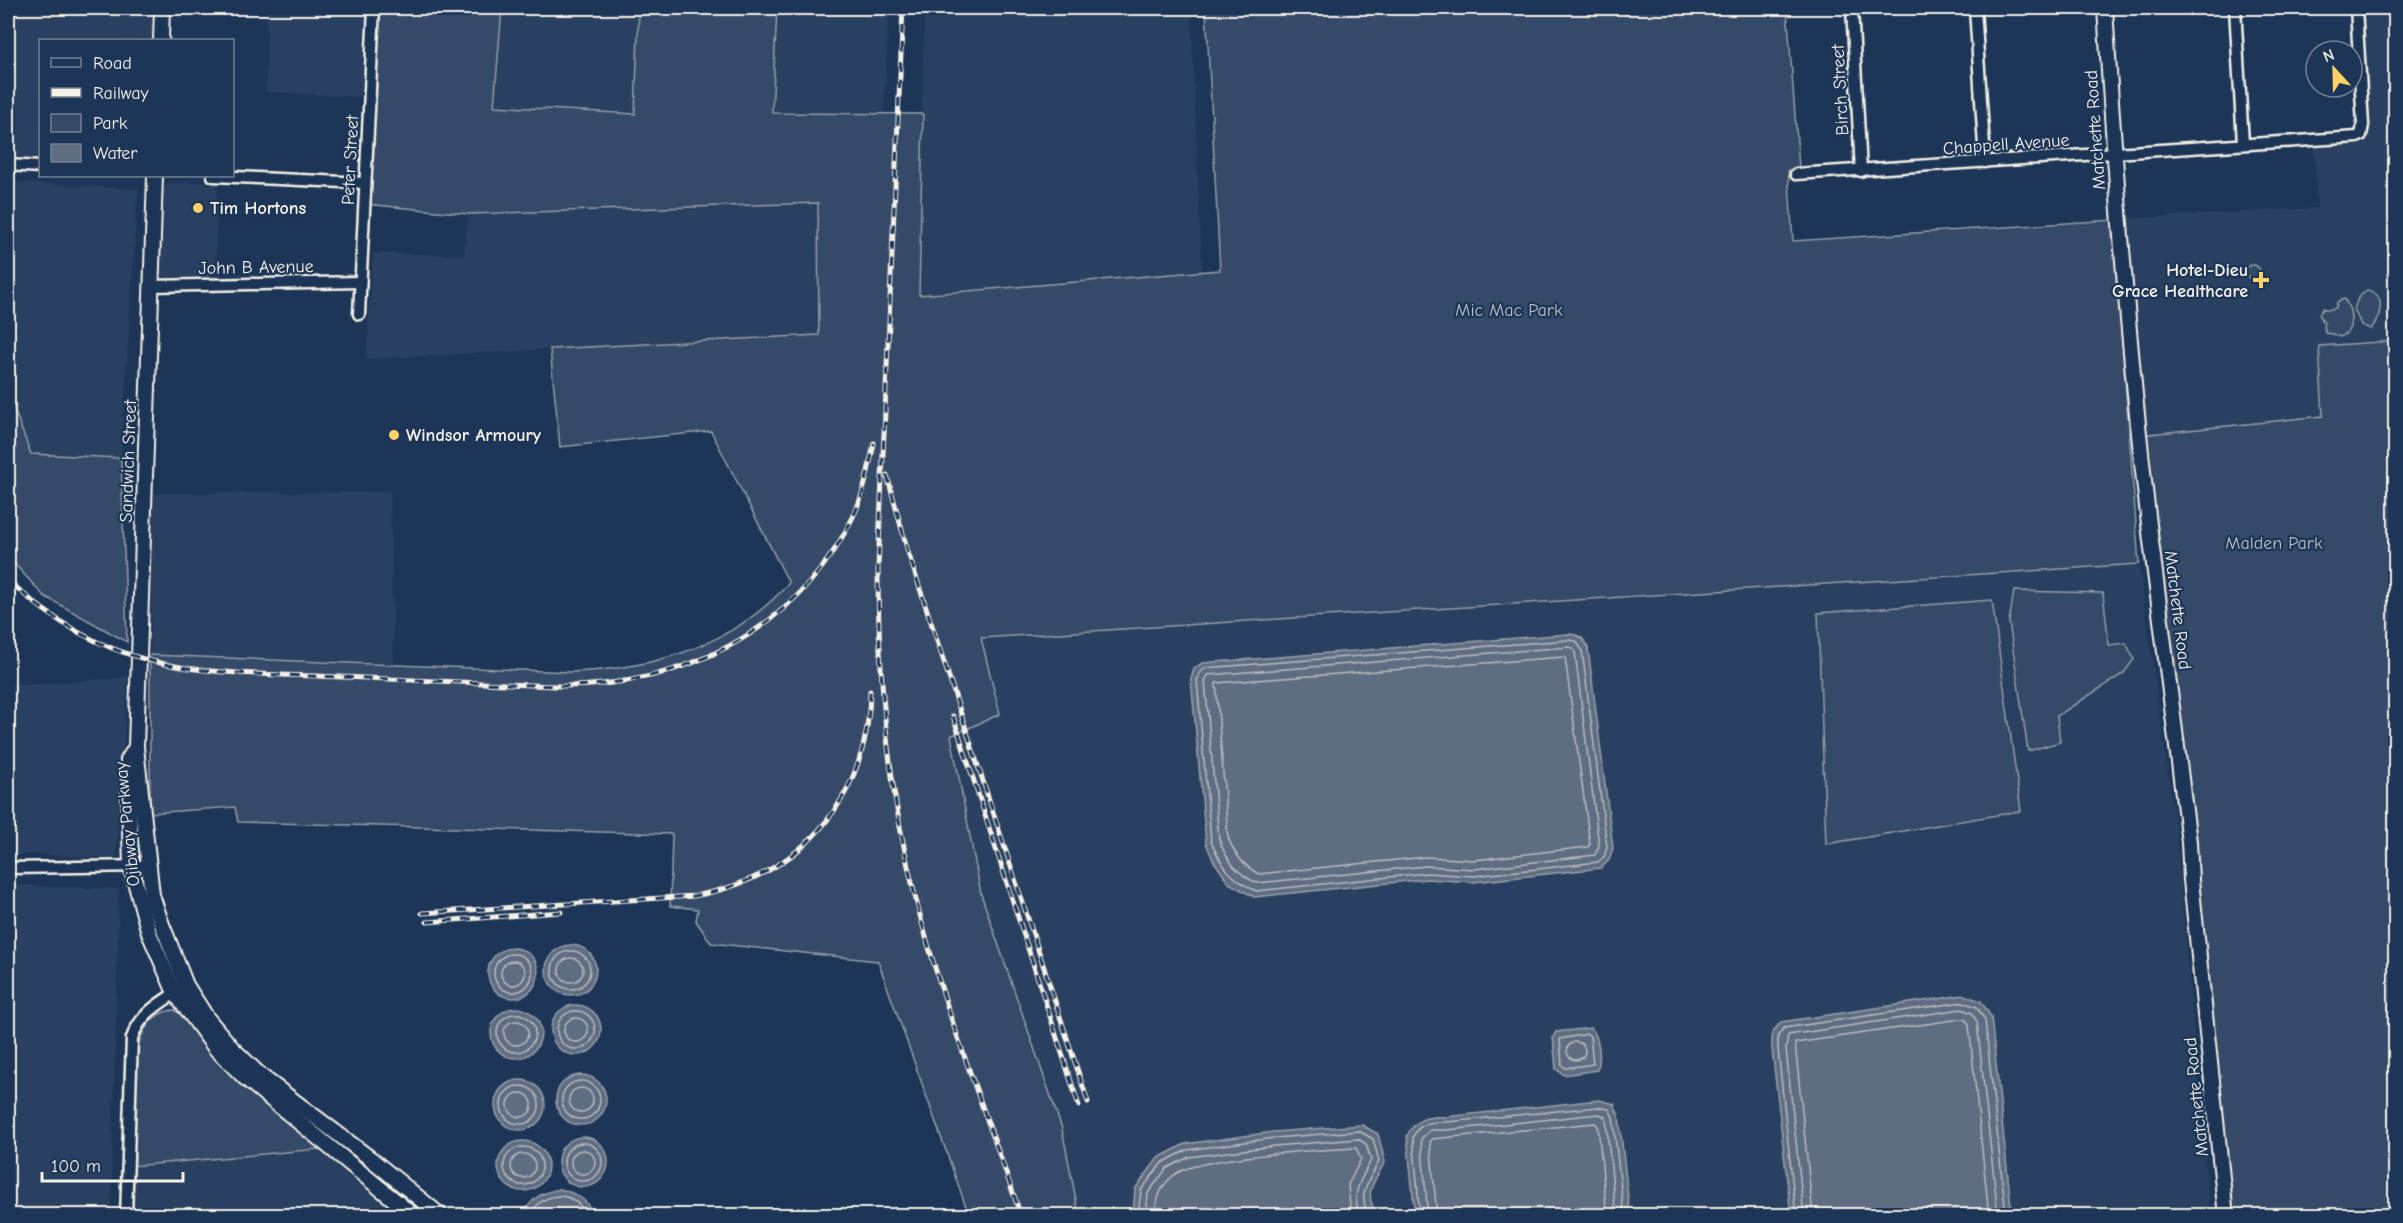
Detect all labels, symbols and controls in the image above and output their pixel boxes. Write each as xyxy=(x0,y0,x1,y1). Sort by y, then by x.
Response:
legend xyxy=(39,39,234,177)
north arrow xyxy=(2304,39,2364,99)
street label: Birch Street xyxy=(1828,43,1853,136)
text: N xyxy=(2321,46,2337,66)
text: Road xyxy=(93,53,132,74)
street label: Matchette Road xyxy=(2081,69,2110,191)
text: Railway xyxy=(93,83,150,104)
text: Park xyxy=(93,113,128,134)
street label: Peter Street xyxy=(338,114,363,206)
street label: Chappell Avenue xyxy=(1942,130,2070,159)
text: Water xyxy=(93,143,138,164)
place label: Tim Hortons xyxy=(210,198,307,219)
marker: Tim Hortons xyxy=(191,201,205,215)
street label: John B Avenue xyxy=(198,256,314,279)
place label: Hotel-Dieu Grace Healthcare xyxy=(2112,260,2248,302)
marker: Hotel-Dieu Grace Healthcare xyxy=(2252,271,2270,289)
park label: Mic Mac Park xyxy=(1455,300,1563,321)
street label: Sandwich Street xyxy=(116,398,141,523)
place label: Windsor Armoury xyxy=(406,425,542,446)
marker: Windsor Armoury xyxy=(387,428,401,442)
park label: Malden Park xyxy=(2225,533,2323,554)
street label: Matchette Road xyxy=(2160,549,2195,671)
street label: Ojibway Parkway xyxy=(110,760,144,887)
street label: Matchette Road xyxy=(2180,1036,2213,1158)
scale bar xyxy=(42,1145,183,1183)
text: 100 m xyxy=(51,1156,101,1177)

